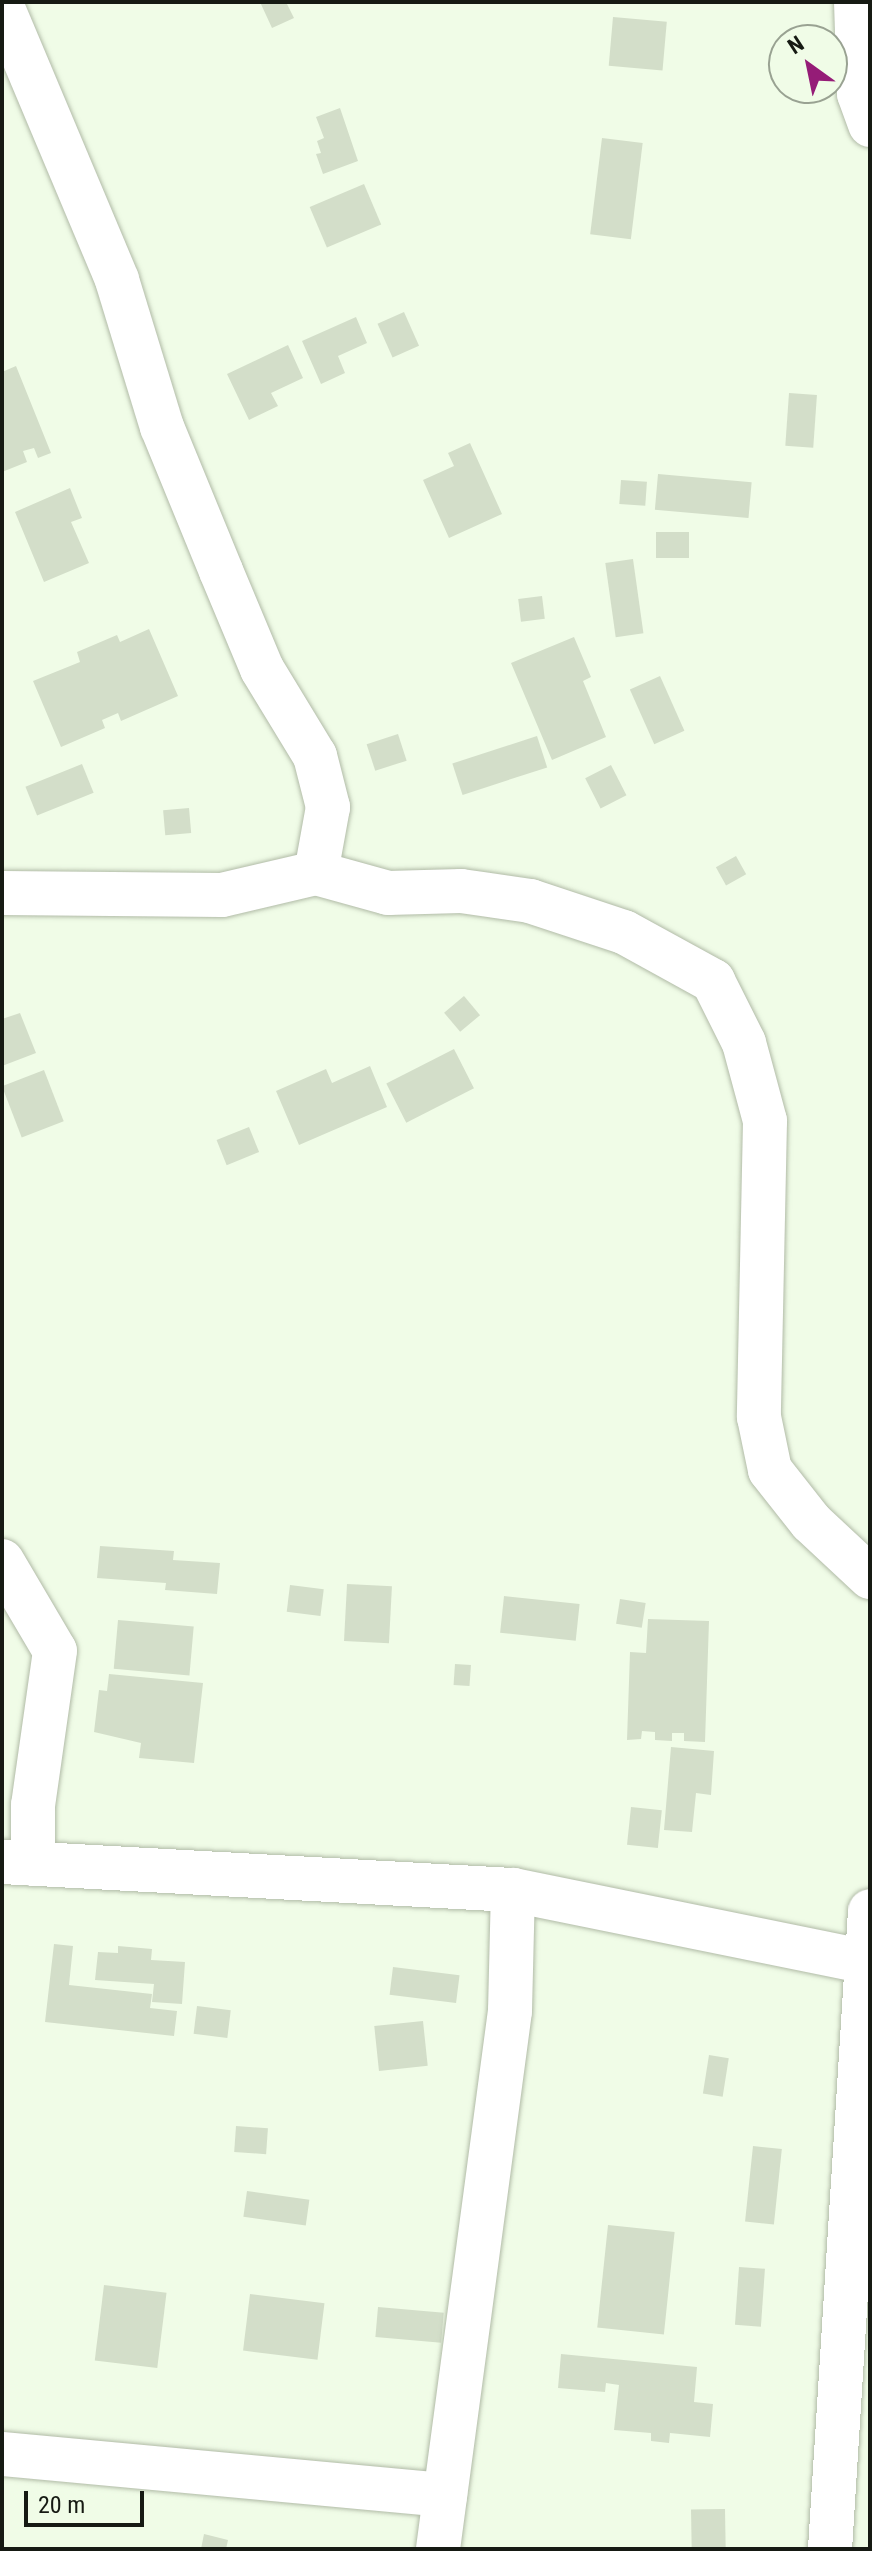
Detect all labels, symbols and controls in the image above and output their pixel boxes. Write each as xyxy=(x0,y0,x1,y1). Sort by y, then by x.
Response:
north arrow xyxy=(768,24,848,104)
text: N xyxy=(783,31,808,59)
scale bar xyxy=(28,2475,148,2525)
text: 20 m xyxy=(38,2491,85,2519)

